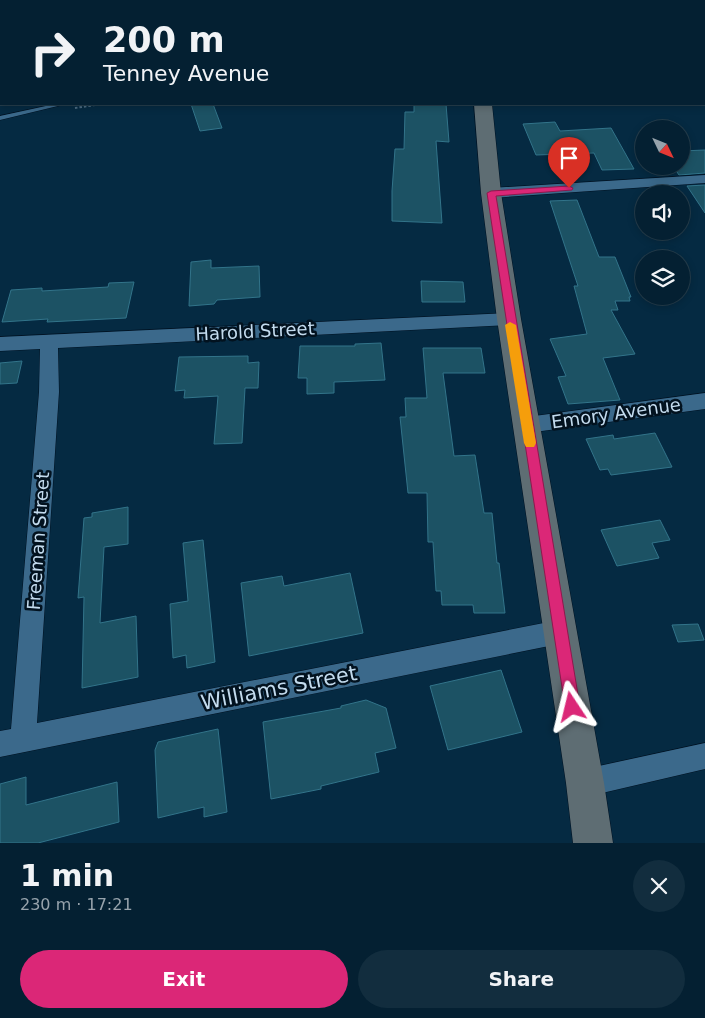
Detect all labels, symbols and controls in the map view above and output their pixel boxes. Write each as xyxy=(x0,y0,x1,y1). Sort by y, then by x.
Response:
icon: right xyxy=(20,20,85,85)
text: 200 m xyxy=(103,20,225,60)
text: Tenney Avenue xyxy=(103,61,269,86)
north arrow xyxy=(635,120,690,175)
map controls xyxy=(635,120,690,305)
pin xyxy=(548,137,590,188)
icon: arrive xyxy=(555,144,583,172)
button: sound xyxy=(635,185,690,240)
button: layers xyxy=(635,250,690,305)
street label: Harold Street xyxy=(195,317,315,345)
street label: Emory Avenue xyxy=(550,394,682,432)
street label: Freeman Street xyxy=(23,471,53,611)
street label: Williams Street xyxy=(199,661,359,715)
position arrow xyxy=(545,680,597,732)
text: 1 min xyxy=(20,858,114,893)
button: close xyxy=(633,860,685,912)
text: 230 m · 17:21 xyxy=(20,895,133,914)
button: Exit xyxy=(20,950,348,1008)
button: Share xyxy=(358,950,685,1008)

